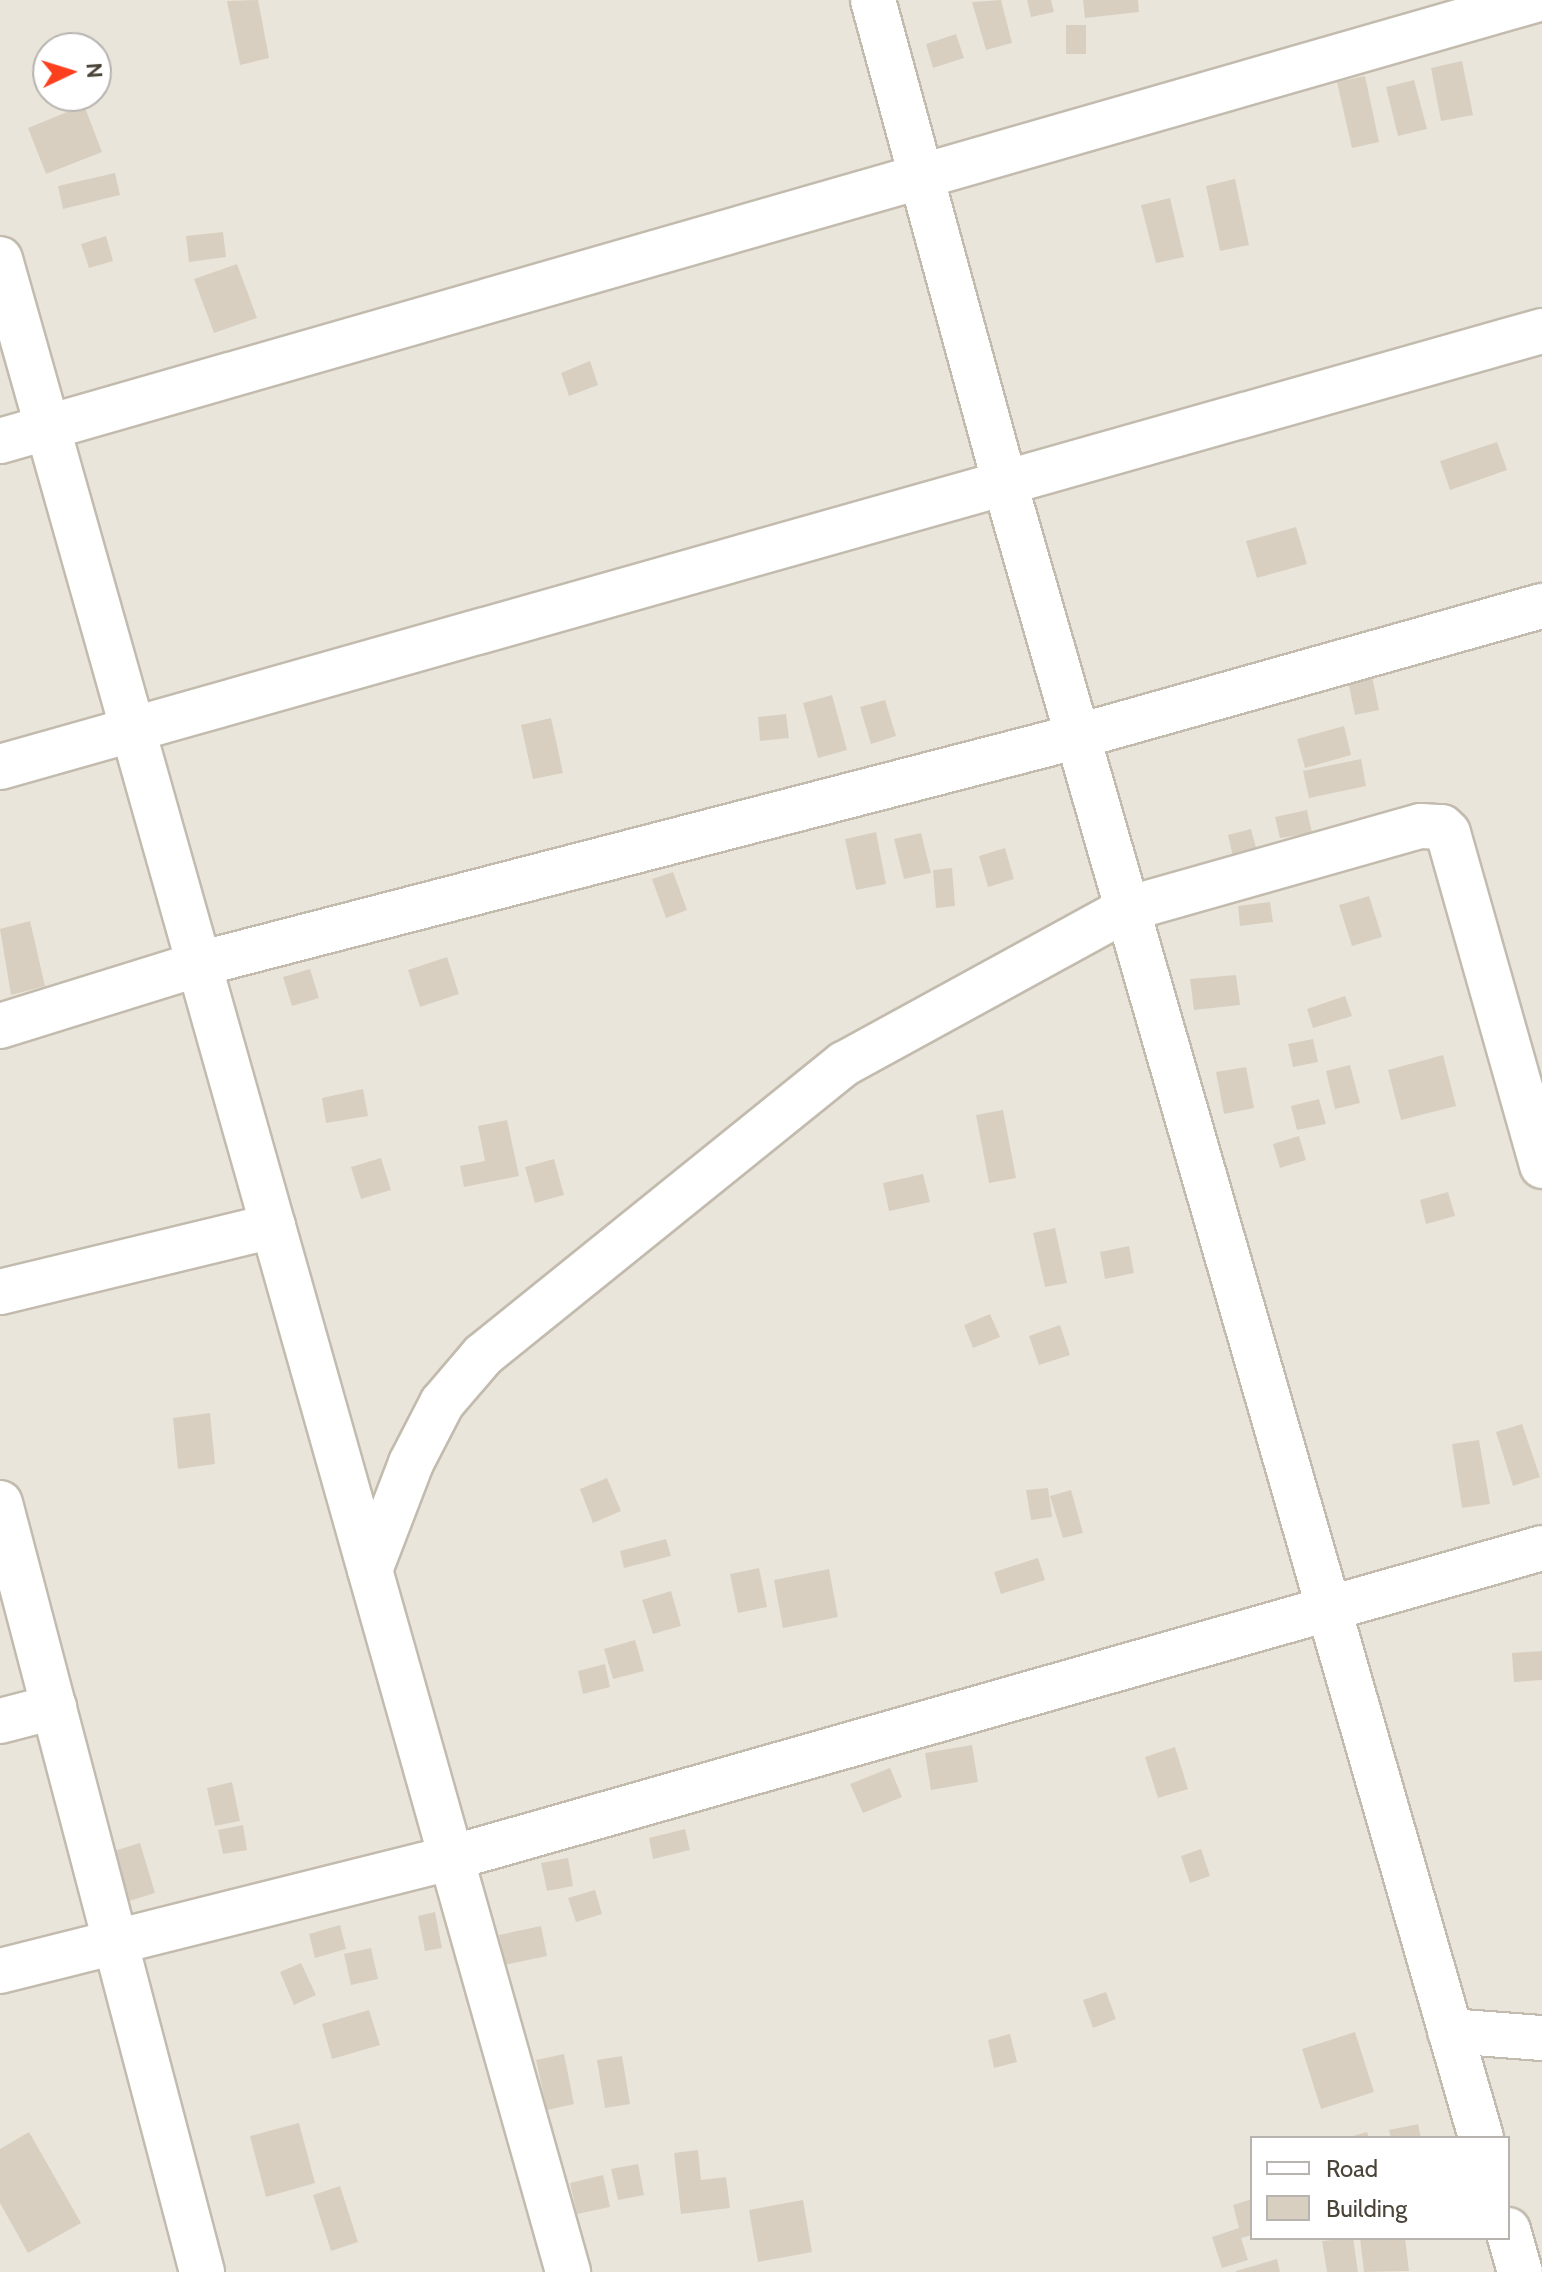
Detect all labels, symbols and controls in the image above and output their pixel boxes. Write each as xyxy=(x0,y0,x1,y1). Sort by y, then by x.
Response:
north arrow xyxy=(32,32,112,112)
text: N xyxy=(80,62,108,79)
legend xyxy=(1250,2136,1510,2240)
text: Road xyxy=(1326,2154,1378,2183)
text: Building xyxy=(1326,2194,1407,2223)

